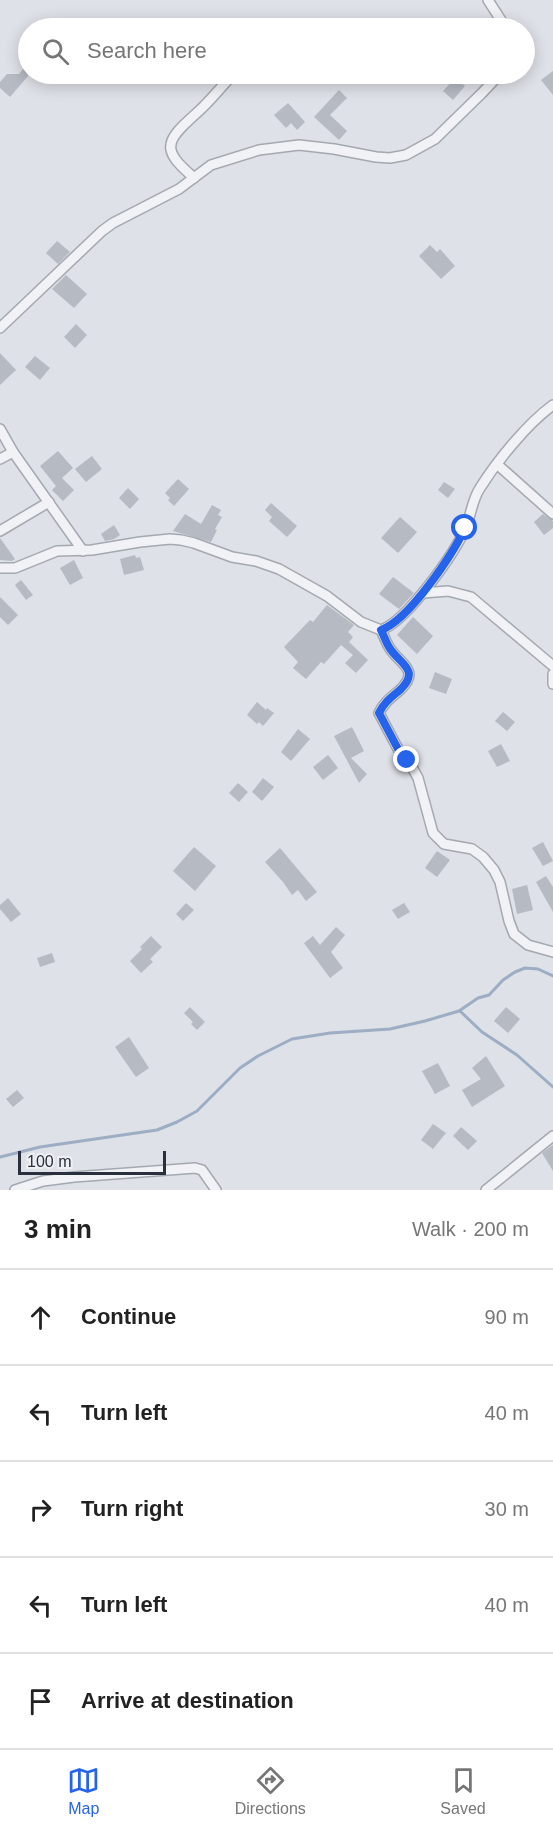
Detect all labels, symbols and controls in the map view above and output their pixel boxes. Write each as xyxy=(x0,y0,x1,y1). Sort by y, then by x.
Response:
search box xyxy=(18,18,535,84)
icon: search xyxy=(39,35,72,68)
text: Search here xyxy=(87,38,207,63)
route start xyxy=(451,514,477,540)
route end xyxy=(393,746,419,772)
scale bar xyxy=(18,1148,166,1176)
text: 100 m xyxy=(27,1153,71,1170)
text: 3 min xyxy=(24,1214,92,1244)
text: Walk · 200 m xyxy=(412,1218,529,1240)
icon: ahead xyxy=(24,1301,57,1334)
text: Continue xyxy=(81,1304,176,1329)
text: 90 m xyxy=(485,1306,529,1328)
icon: left xyxy=(24,1397,57,1430)
text: Turn left xyxy=(81,1400,167,1425)
text: 40 m xyxy=(485,1402,529,1424)
icon: right xyxy=(24,1493,57,1526)
text: Turn right xyxy=(81,1496,183,1521)
text: 30 m xyxy=(485,1498,529,1520)
icon: left xyxy=(24,1589,57,1622)
text: Turn left xyxy=(81,1592,167,1617)
text: 40 m xyxy=(485,1594,529,1616)
icon: arrive xyxy=(24,1685,57,1718)
text: Arrive at destination xyxy=(81,1688,294,1713)
tab: Map xyxy=(67,1764,100,1818)
tab: Directions xyxy=(235,1764,306,1818)
tab: Saved xyxy=(440,1764,486,1818)

